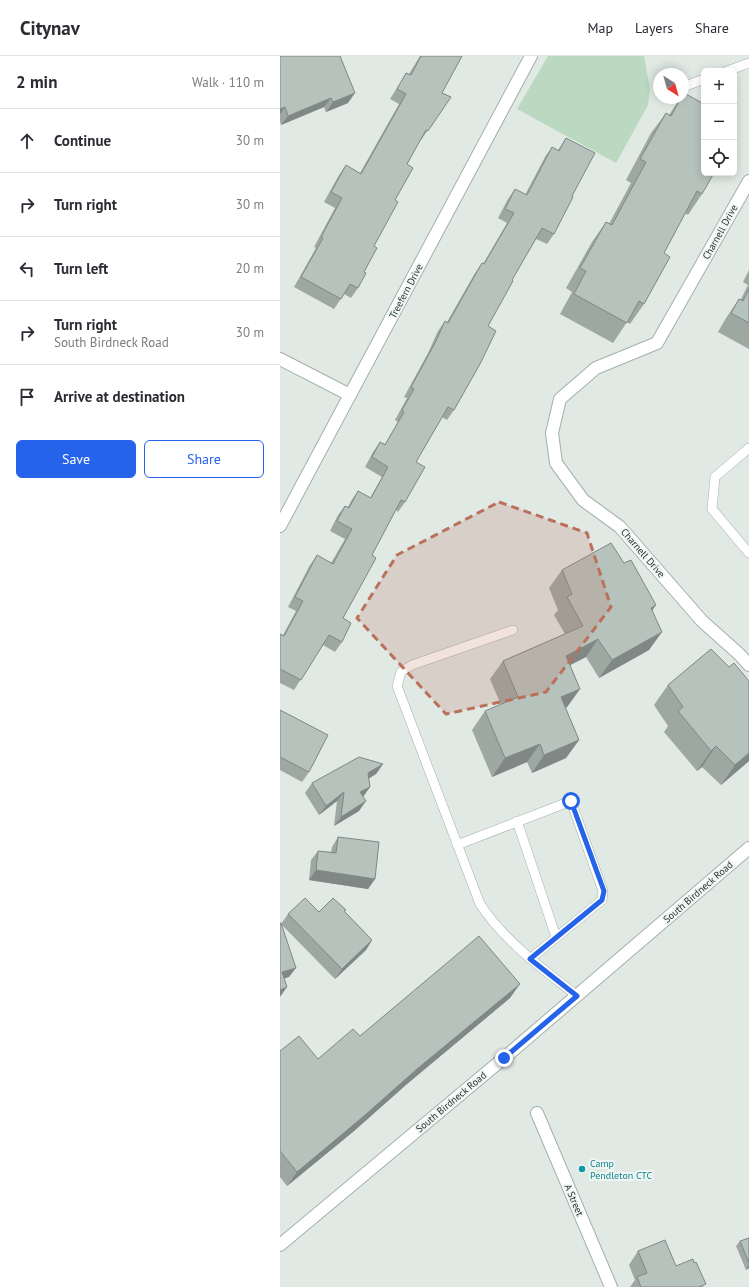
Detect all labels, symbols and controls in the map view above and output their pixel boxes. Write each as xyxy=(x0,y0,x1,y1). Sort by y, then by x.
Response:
text: Citynav xyxy=(20,16,80,40)
text: Map xyxy=(587,19,613,37)
text: Layers xyxy=(635,19,673,37)
text: Share xyxy=(695,19,729,37)
north arrow xyxy=(653,68,689,104)
map controls xyxy=(701,68,737,176)
button: + xyxy=(701,68,737,104)
text: 2 min xyxy=(16,71,57,93)
text: Walk · 110 m xyxy=(192,74,264,91)
button: − xyxy=(701,104,737,140)
icon: ahead xyxy=(16,130,38,152)
text: Continue xyxy=(54,131,111,150)
text: 30 m xyxy=(236,132,264,149)
button: locate xyxy=(701,140,737,176)
icon: right xyxy=(16,194,38,216)
text: Turn right xyxy=(54,195,117,214)
text: 30 m xyxy=(236,196,264,213)
street label: Charnell Drive xyxy=(700,202,740,262)
icon: left xyxy=(16,258,38,280)
text: Turn left xyxy=(54,259,108,278)
text: 20 m xyxy=(236,260,264,277)
street label: Treefern Drive xyxy=(386,261,426,321)
text: Turn right xyxy=(54,315,117,334)
icon: right xyxy=(16,322,38,344)
text: 30 m xyxy=(236,324,264,341)
text: South Birdneck Road xyxy=(54,334,169,351)
icon: arrive xyxy=(16,386,38,408)
text: Arrive at destination xyxy=(54,387,185,406)
button: Save xyxy=(16,440,136,478)
button: Share xyxy=(144,440,264,478)
street label: Charnell Drive xyxy=(618,526,668,580)
route start xyxy=(562,792,580,810)
street label: South Birdneck Road xyxy=(660,858,736,926)
route end xyxy=(495,1049,513,1067)
street label: South Birdneck Road xyxy=(413,1069,489,1135)
place label: Camp Pendleton CTC xyxy=(590,1157,652,1182)
marker: Camp Pendleton CTC xyxy=(577,1164,587,1174)
street label: A Street xyxy=(561,1182,587,1219)

